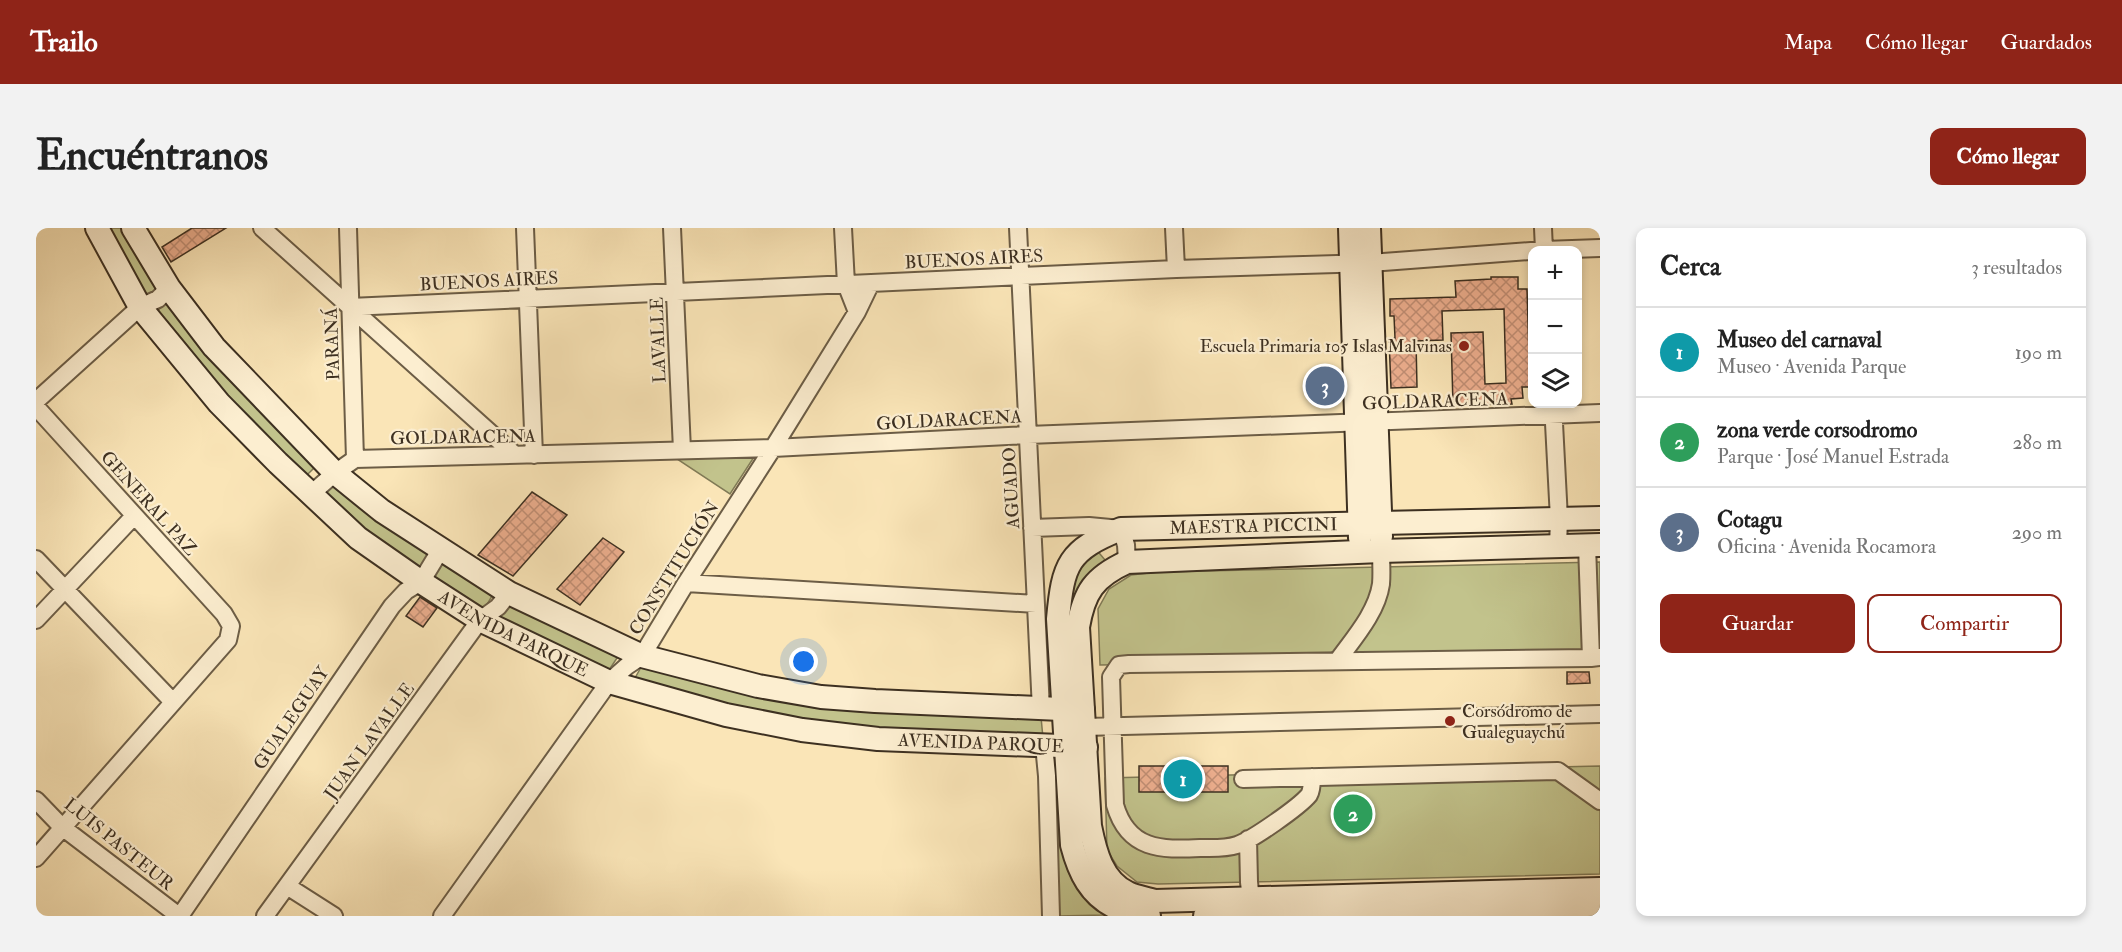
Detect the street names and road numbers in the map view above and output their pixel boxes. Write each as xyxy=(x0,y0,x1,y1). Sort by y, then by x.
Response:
street label: BUENOS AIRES xyxy=(904,244,1044,275)
street label: BUENOS AIRES xyxy=(419,266,559,297)
street label: LAVALLE xyxy=(646,297,671,383)
street label: PARANÁ xyxy=(320,307,345,381)
street label: GOLDARACENA xyxy=(1362,387,1509,416)
street label: GOLDARACENA xyxy=(876,405,1023,436)
street label: GOLDARACENA xyxy=(390,425,537,450)
street label: GENERAL PAZ xyxy=(96,446,202,561)
street label: AGUADO xyxy=(998,447,1025,530)
street label: CONSTITUCIÓN xyxy=(624,497,725,639)
street label: MAESTRA PICCINI xyxy=(1169,513,1338,540)
street label: AVENIDA PARQUE xyxy=(433,585,592,682)
street label: GUALEGUAY xyxy=(248,662,335,774)
street label: JUAN LAVALLE xyxy=(319,678,420,805)
street label: AVENIDA PARQUE xyxy=(897,729,1065,758)
street label: LUIS PASTEUR xyxy=(59,793,179,896)

